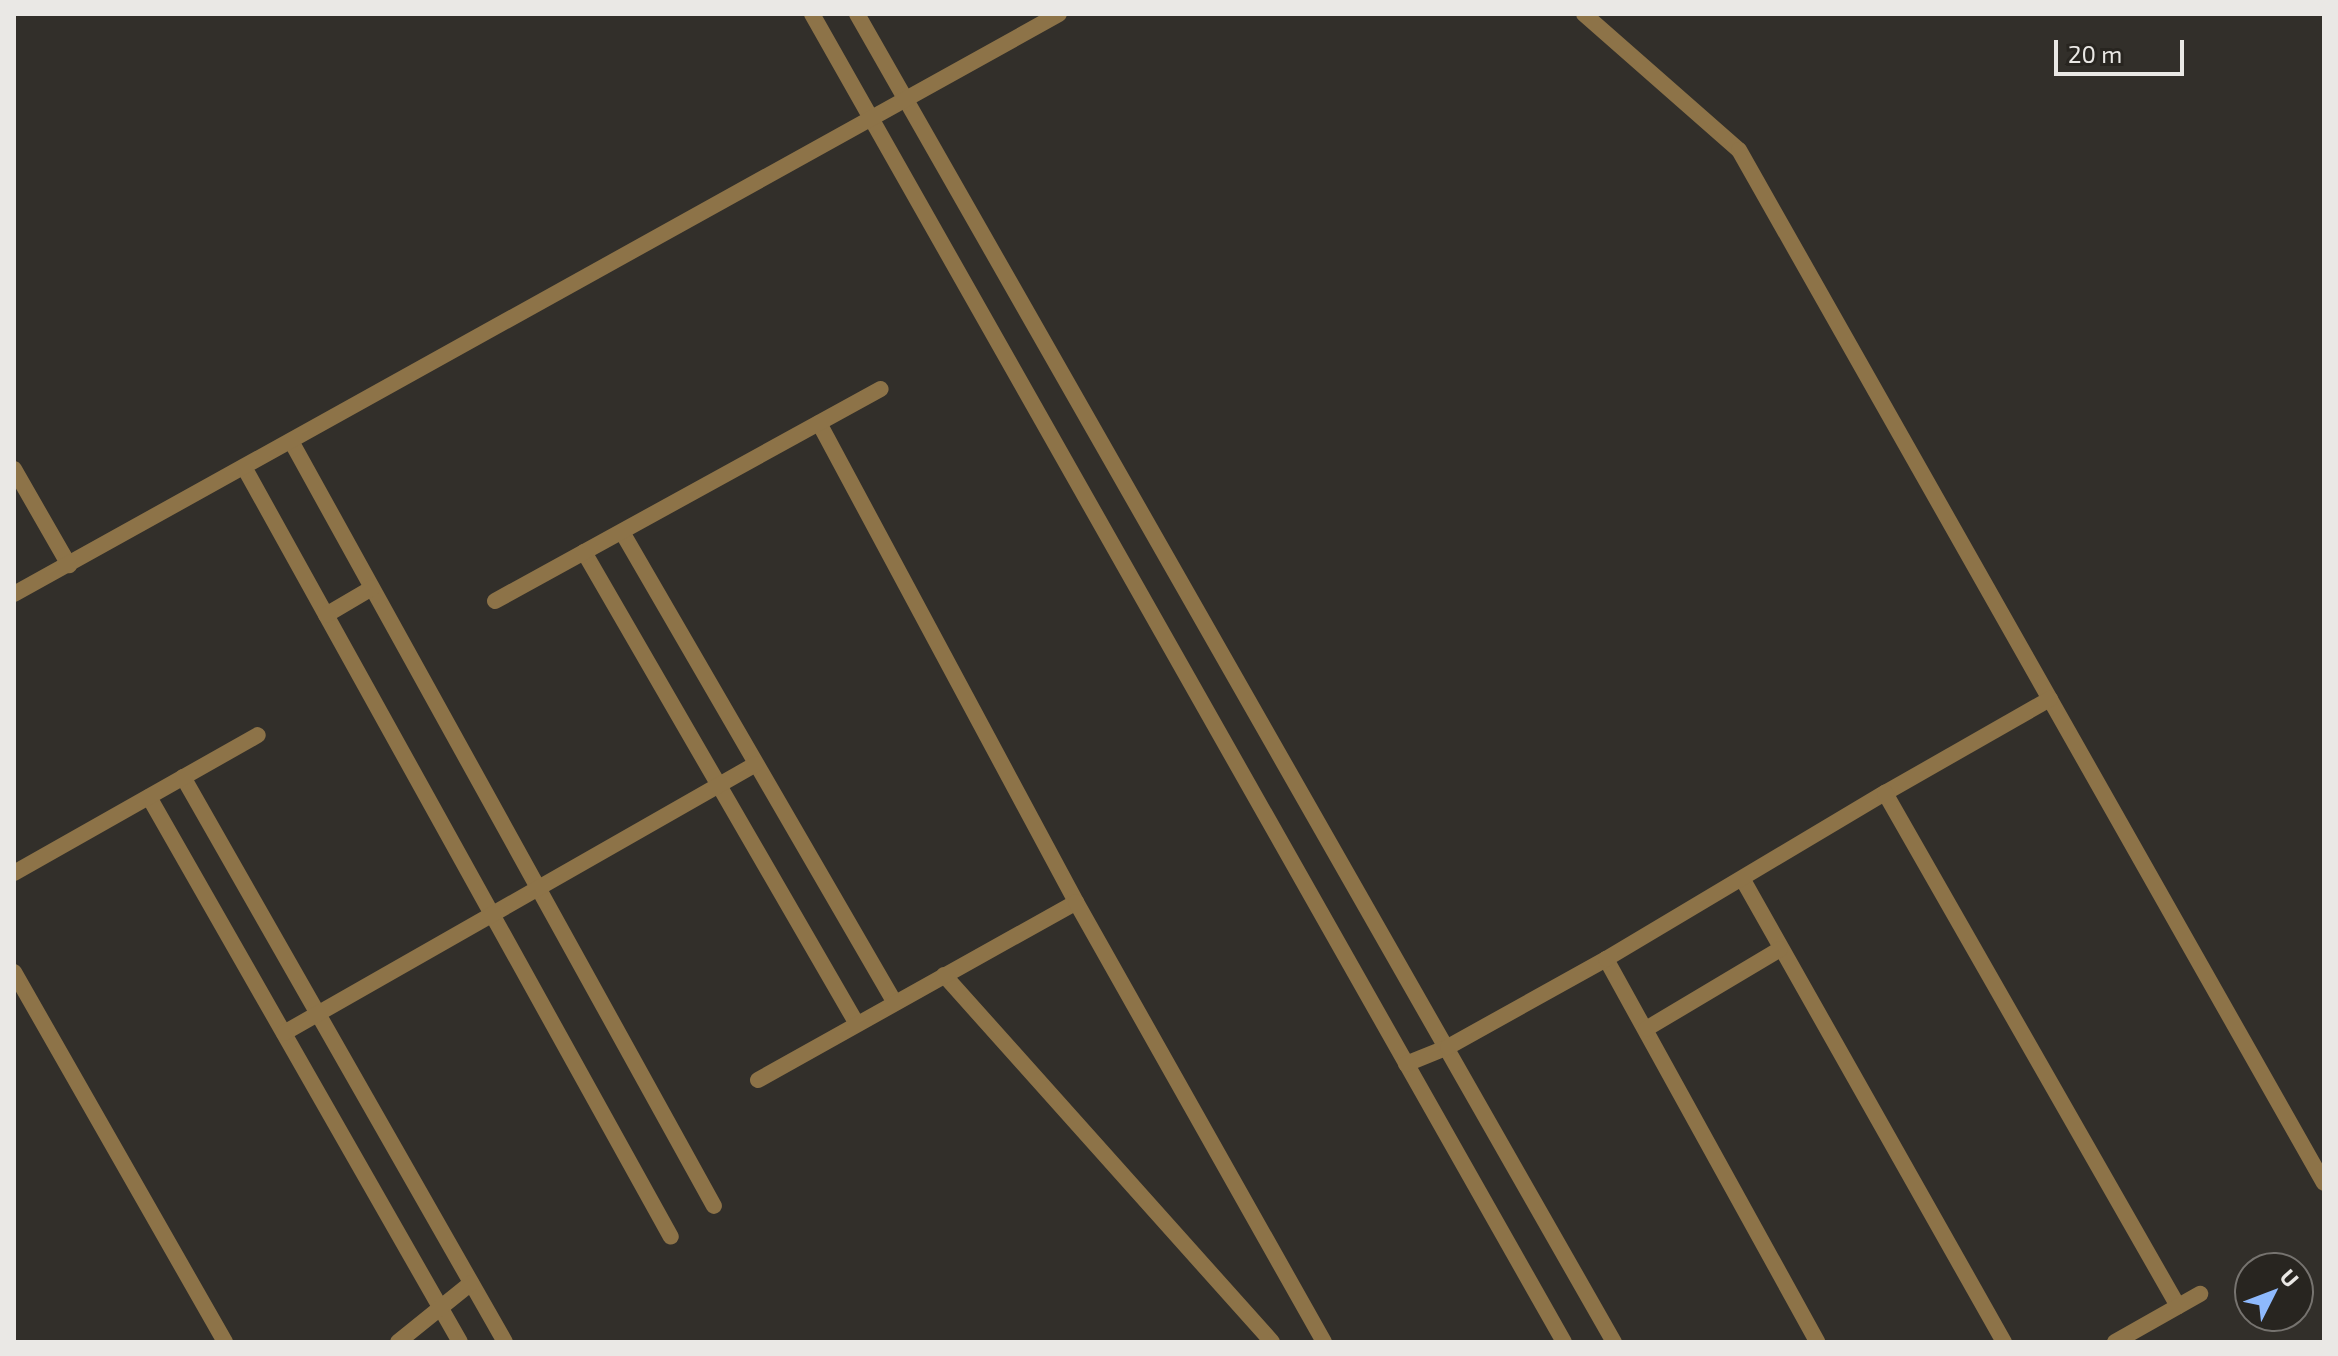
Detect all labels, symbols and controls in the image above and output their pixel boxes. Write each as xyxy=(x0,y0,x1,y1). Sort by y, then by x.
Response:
scale bar xyxy=(2058,24,2188,74)
text: 20 m xyxy=(2068,39,2122,68)
north arrow xyxy=(2234,1252,2314,1332)
text: U xyxy=(2276,1263,2305,1292)

